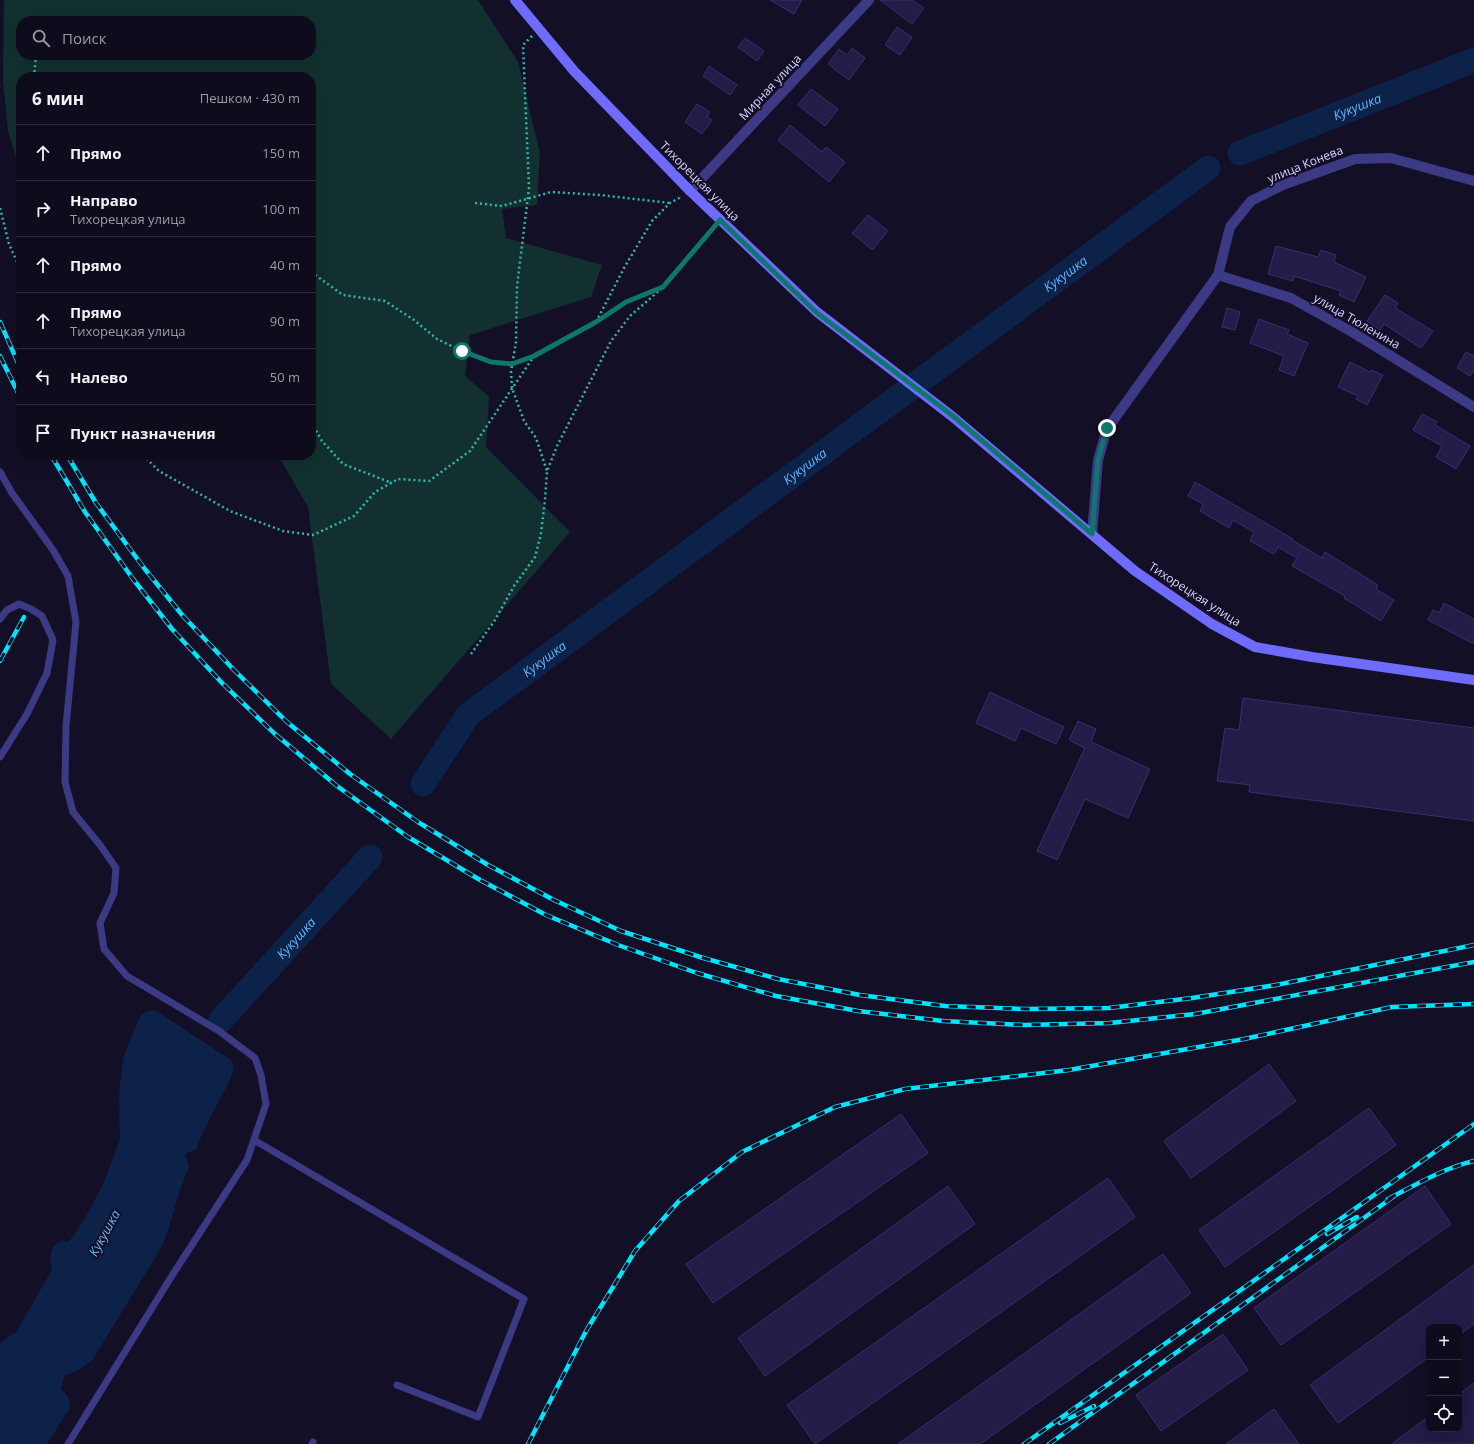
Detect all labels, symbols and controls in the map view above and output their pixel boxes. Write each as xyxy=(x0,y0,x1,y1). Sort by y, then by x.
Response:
search box xyxy=(16,16,316,60)
icon: search xyxy=(30,27,52,49)
text: Поиск xyxy=(62,28,106,48)
street label: Мирная улица xyxy=(735,50,805,124)
text: 6 мин xyxy=(32,87,84,110)
text: Пешком · 430 m xyxy=(200,89,300,107)
water label: Кукушка xyxy=(1330,89,1384,124)
street label: Тихорецкая улица xyxy=(656,137,744,225)
street label: улица Конева xyxy=(1265,141,1345,187)
icon: ahead xyxy=(32,142,54,164)
text: Прямо xyxy=(70,143,122,163)
text: 150 m xyxy=(262,144,300,162)
text: Направо xyxy=(70,190,138,210)
icon: right xyxy=(32,198,54,220)
text: 100 m xyxy=(262,200,300,218)
text: Тихорецкая улица xyxy=(70,210,186,228)
water label: Кукушка xyxy=(1040,251,1091,296)
icon: ahead xyxy=(32,254,54,276)
text: Прямо xyxy=(70,255,122,275)
text: 40 m xyxy=(270,256,300,274)
street label: улица Тюленина xyxy=(1311,289,1403,353)
text: Прямо xyxy=(70,302,122,322)
icon: ahead xyxy=(32,310,54,332)
text: 90 m xyxy=(270,312,300,330)
text: Тихорецкая улица xyxy=(70,322,186,340)
route start xyxy=(453,342,471,360)
icon: left xyxy=(32,366,54,388)
text: Налево xyxy=(70,367,128,387)
text: 50 m xyxy=(270,368,300,386)
route end xyxy=(1098,419,1116,437)
icon: arrive xyxy=(32,422,54,444)
text: Пункт назначения xyxy=(70,423,216,443)
water label: Кукушка xyxy=(779,444,831,488)
street label: Тихорецкая улица xyxy=(1146,558,1244,630)
water label: Кукушка xyxy=(518,636,570,681)
water label: Кукушка xyxy=(272,913,320,963)
water label: Кукушка xyxy=(84,1206,124,1259)
map controls xyxy=(1426,1324,1462,1432)
button: + xyxy=(1426,1324,1462,1360)
button: − xyxy=(1426,1360,1462,1396)
button: locate xyxy=(1426,1396,1462,1432)

